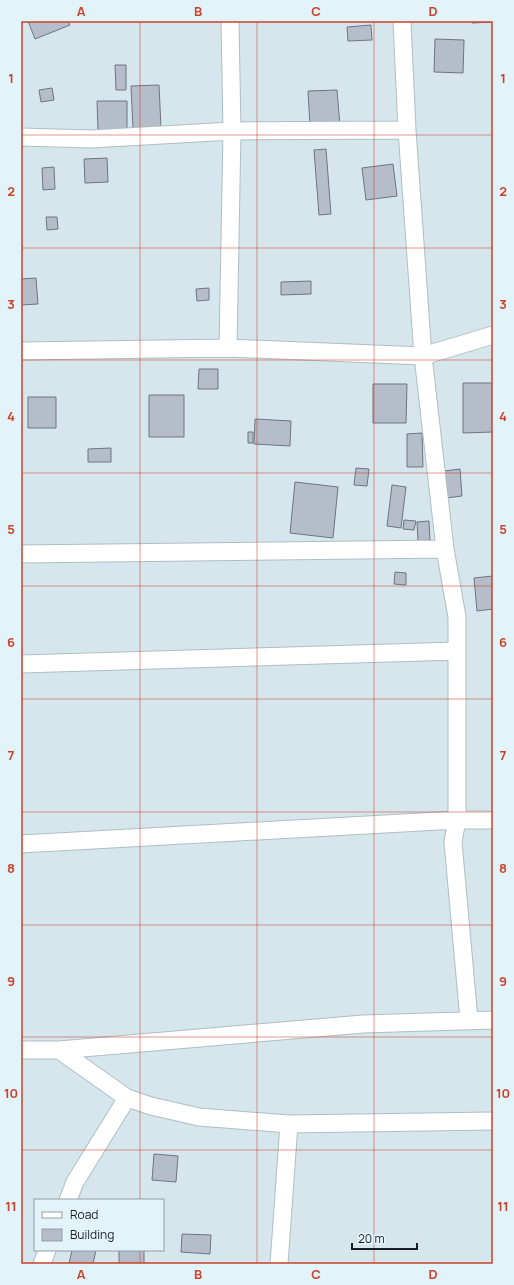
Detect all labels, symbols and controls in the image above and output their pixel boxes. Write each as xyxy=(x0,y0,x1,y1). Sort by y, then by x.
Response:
text: A xyxy=(77,2,86,20)
text: B xyxy=(194,2,202,20)
text: C xyxy=(311,2,321,20)
text: D xyxy=(428,2,438,20)
text: 1 xyxy=(8,69,14,87)
text: 1 xyxy=(500,69,506,87)
text: 2 xyxy=(7,182,15,200)
text: 2 xyxy=(499,182,507,200)
text: 3 xyxy=(7,295,15,313)
text: 3 xyxy=(499,295,507,313)
text: 4 xyxy=(7,407,15,425)
text: 4 xyxy=(499,407,507,425)
text: 5 xyxy=(7,520,15,538)
text: 5 xyxy=(499,520,507,538)
text: 6 xyxy=(7,633,15,651)
text: 6 xyxy=(499,633,507,651)
text: 7 xyxy=(8,746,15,764)
text: 7 xyxy=(500,746,507,764)
text: 8 xyxy=(7,859,15,877)
text: 8 xyxy=(499,859,507,877)
text: 9 xyxy=(7,972,15,990)
text: 9 xyxy=(499,972,507,990)
text: 10 xyxy=(4,1084,18,1102)
text: 10 xyxy=(496,1084,510,1102)
text: 11 xyxy=(5,1197,17,1215)
text: 11 xyxy=(497,1197,509,1215)
legend xyxy=(34,1199,164,1251)
text: Road xyxy=(70,1206,98,1223)
scale bar xyxy=(352,1225,417,1251)
text: Building xyxy=(70,1226,114,1243)
text: 20 m xyxy=(358,1230,385,1247)
text: A xyxy=(77,1265,86,1283)
text: B xyxy=(194,1265,202,1283)
text: C xyxy=(311,1265,321,1283)
text: D xyxy=(428,1265,438,1283)

